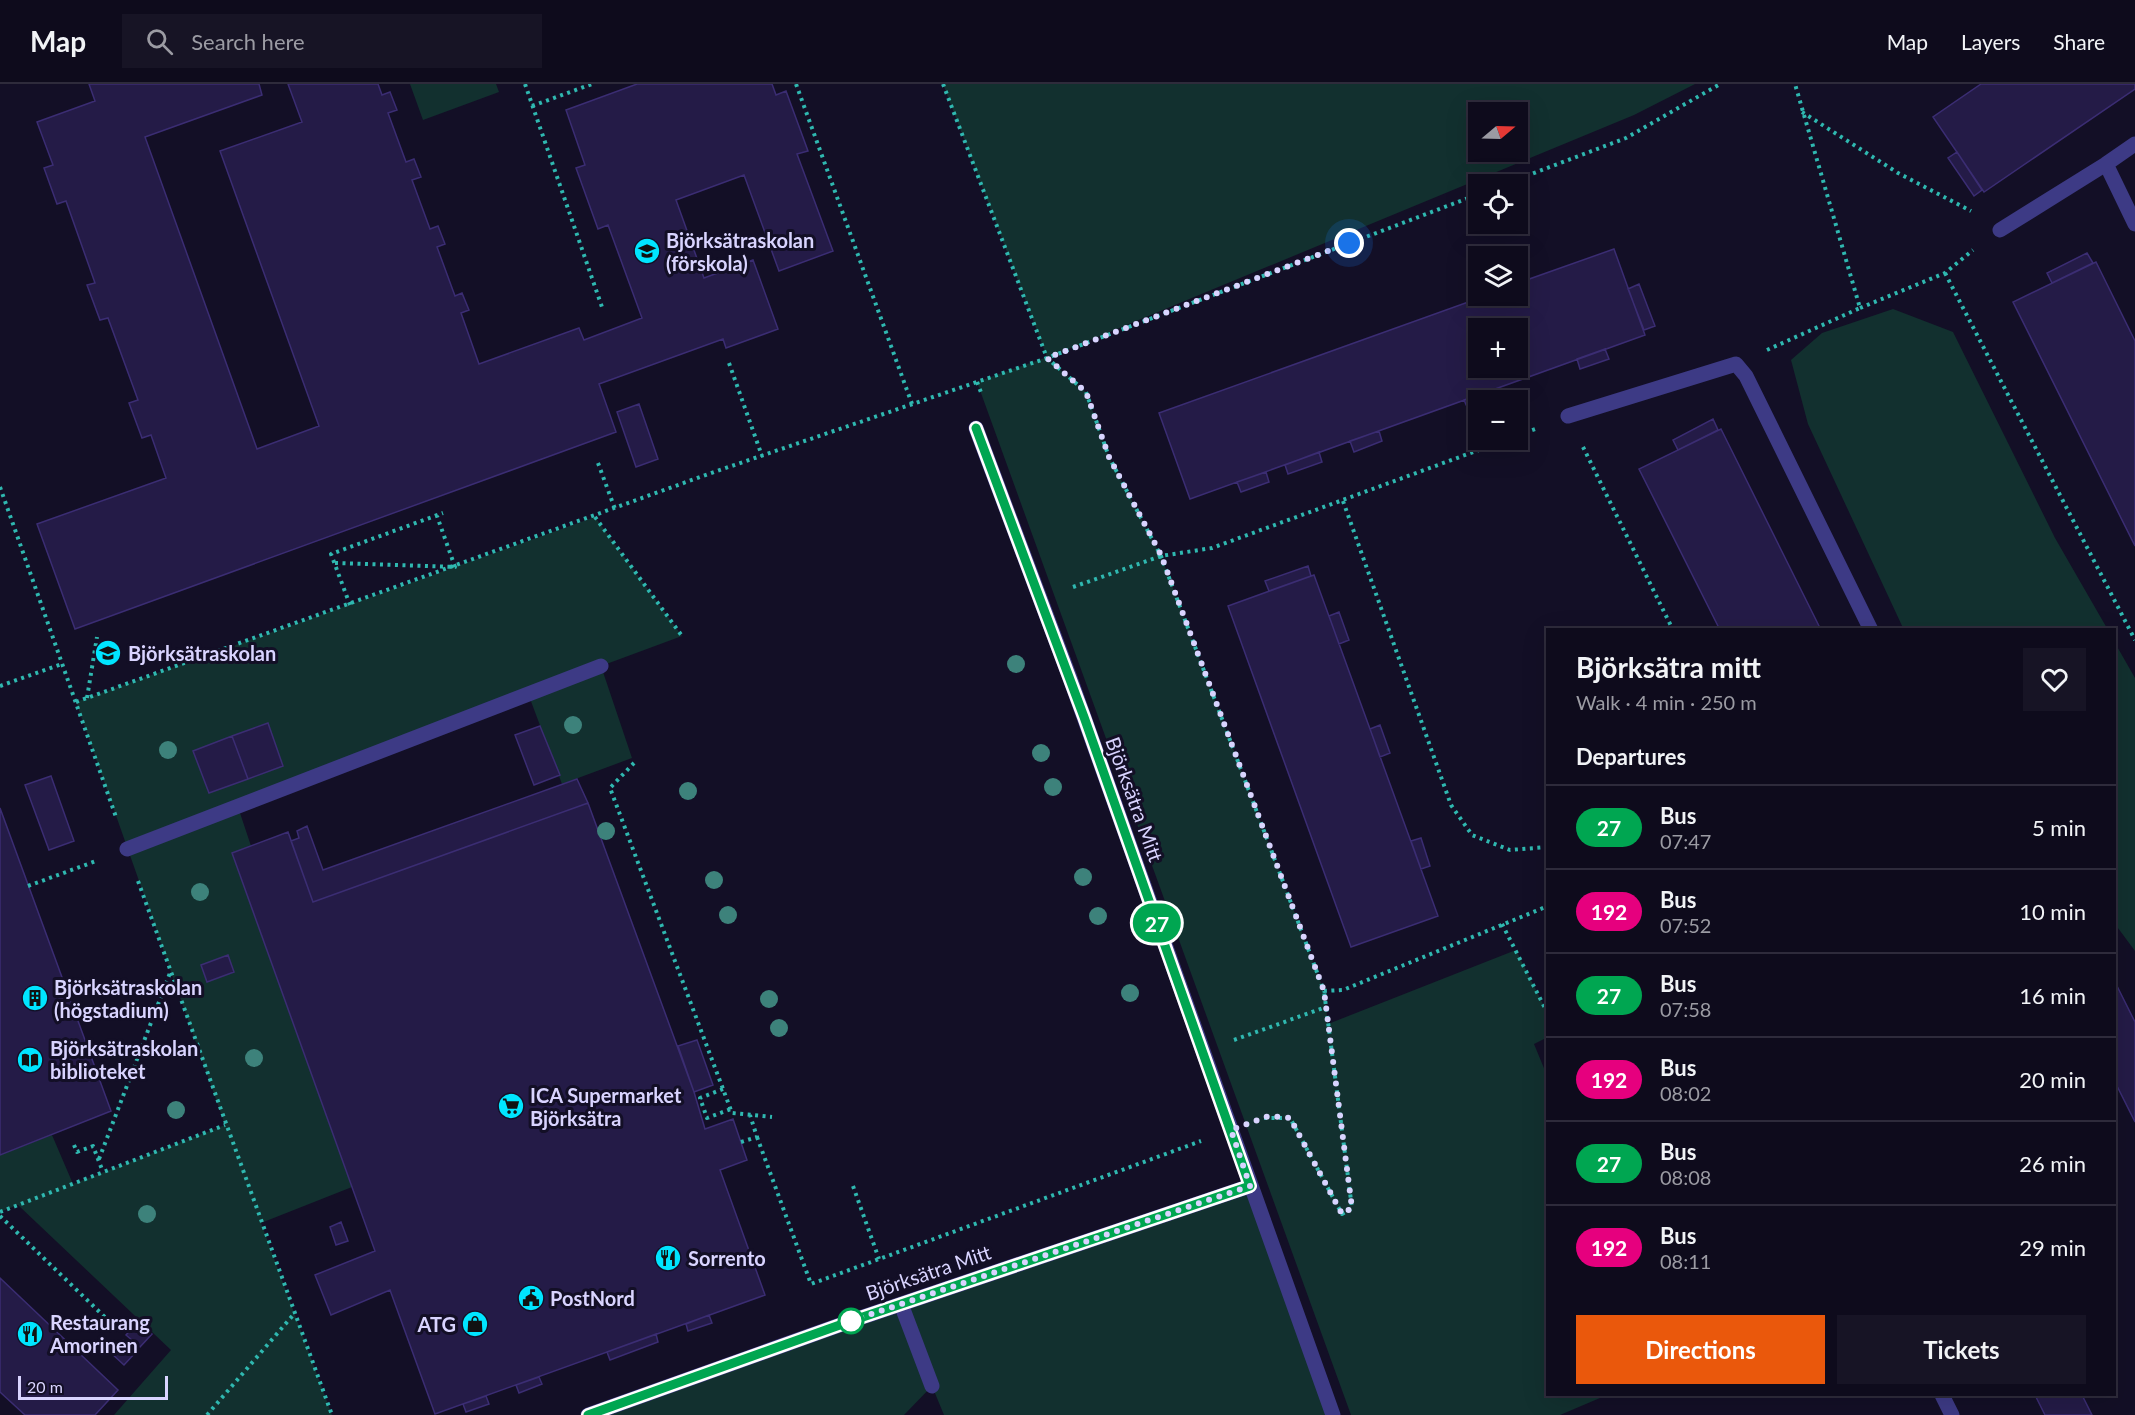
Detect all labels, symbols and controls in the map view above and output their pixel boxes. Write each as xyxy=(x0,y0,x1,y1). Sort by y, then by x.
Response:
search box xyxy=(122,14,542,68)
text: Map xyxy=(30,24,86,58)
icon: search xyxy=(143,25,176,58)
text: Search here xyxy=(191,28,305,55)
text: Map xyxy=(1887,29,1928,54)
text: Layers xyxy=(1961,29,2020,54)
text: Share xyxy=(2053,29,2105,54)
north arrow xyxy=(1468,102,1528,162)
map controls xyxy=(1468,102,1528,450)
button: locate xyxy=(1468,174,1528,234)
place label: Björksätraskolan (förskola) xyxy=(666,228,814,275)
your location xyxy=(1334,228,1364,258)
school or university icon: Björksätraskolan (förskola) xyxy=(632,236,662,266)
button: layers xyxy=(1468,246,1528,306)
button: + xyxy=(1468,318,1528,378)
button: − xyxy=(1468,390,1528,450)
school or university icon: Björksätraskolan xyxy=(93,638,123,668)
place label: Björksätraskolan xyxy=(128,641,276,665)
button: heart xyxy=(2023,648,2086,711)
text: Björksätra mitt xyxy=(1576,650,1761,684)
text: Walk · 4 min · 250 m xyxy=(1576,690,1757,714)
street label: Björksätra Mitt xyxy=(1101,733,1169,865)
text: Departures xyxy=(1576,743,1686,770)
text: Bus xyxy=(1660,802,1696,829)
text: 5 min xyxy=(2032,814,2086,841)
text: 27 xyxy=(1597,815,1621,840)
text: 07:47 xyxy=(1660,829,1711,853)
text: Bus xyxy=(1660,886,1696,913)
text: 10 min xyxy=(2019,898,2086,925)
text: 192 xyxy=(1591,899,1627,924)
line badge: 27 xyxy=(1130,904,1184,942)
text: 27 xyxy=(1145,911,1169,936)
text: 07:52 xyxy=(1660,913,1711,937)
text: Bus xyxy=(1660,970,1696,997)
place label: Björksätraskolan (högstadium) xyxy=(54,975,202,1022)
text: 16 min xyxy=(2019,982,2086,1009)
building icon: Björksätraskolan (högstadium) xyxy=(20,983,50,1013)
text: 27 xyxy=(1597,983,1621,1008)
text: 07:58 xyxy=(1660,997,1711,1021)
place label: Björksätraskolan biblioteket xyxy=(50,1036,198,1083)
library icon: Björksätraskolan biblioteket xyxy=(15,1045,45,1075)
text: Bus xyxy=(1660,1054,1696,1081)
text: 20 min xyxy=(2019,1066,2086,1093)
text: 192 xyxy=(1591,1067,1627,1092)
text: 08:02 xyxy=(1660,1081,1711,1105)
place label: ICA Supermarket Björksätra xyxy=(530,1083,682,1130)
supermarket icon: ICA Supermarket Björksätra xyxy=(496,1091,526,1121)
text: Bus xyxy=(1660,1138,1696,1165)
text: 26 min xyxy=(2019,1150,2086,1177)
text: 27 xyxy=(1597,1151,1621,1176)
text: 08:08 xyxy=(1660,1165,1711,1189)
text: Bus xyxy=(1660,1222,1696,1249)
text: 29 min xyxy=(2019,1234,2086,1261)
text: 192 xyxy=(1591,1235,1627,1260)
street label: Björksätra Mitt xyxy=(862,1239,994,1305)
restaurant icon: Sorrento xyxy=(653,1243,683,1273)
place label: Sorrento xyxy=(688,1246,766,1270)
text: 08:11 xyxy=(1660,1249,1711,1273)
public building icon: PostNord xyxy=(516,1283,546,1313)
place label: PostNord xyxy=(550,1286,635,1310)
unlabelled marker xyxy=(838,1308,864,1334)
shop icon: ATG xyxy=(460,1309,490,1339)
place label: Restaurang Amorinen xyxy=(49,1310,150,1357)
place label: ATG xyxy=(416,1312,456,1336)
button: Directions xyxy=(1576,1315,1825,1384)
button: Tickets xyxy=(1837,1315,2086,1384)
restaurant icon: Restaurang Amorinen xyxy=(15,1319,45,1349)
scale bar xyxy=(18,1373,168,1400)
text: 20 m xyxy=(27,1377,63,1396)

